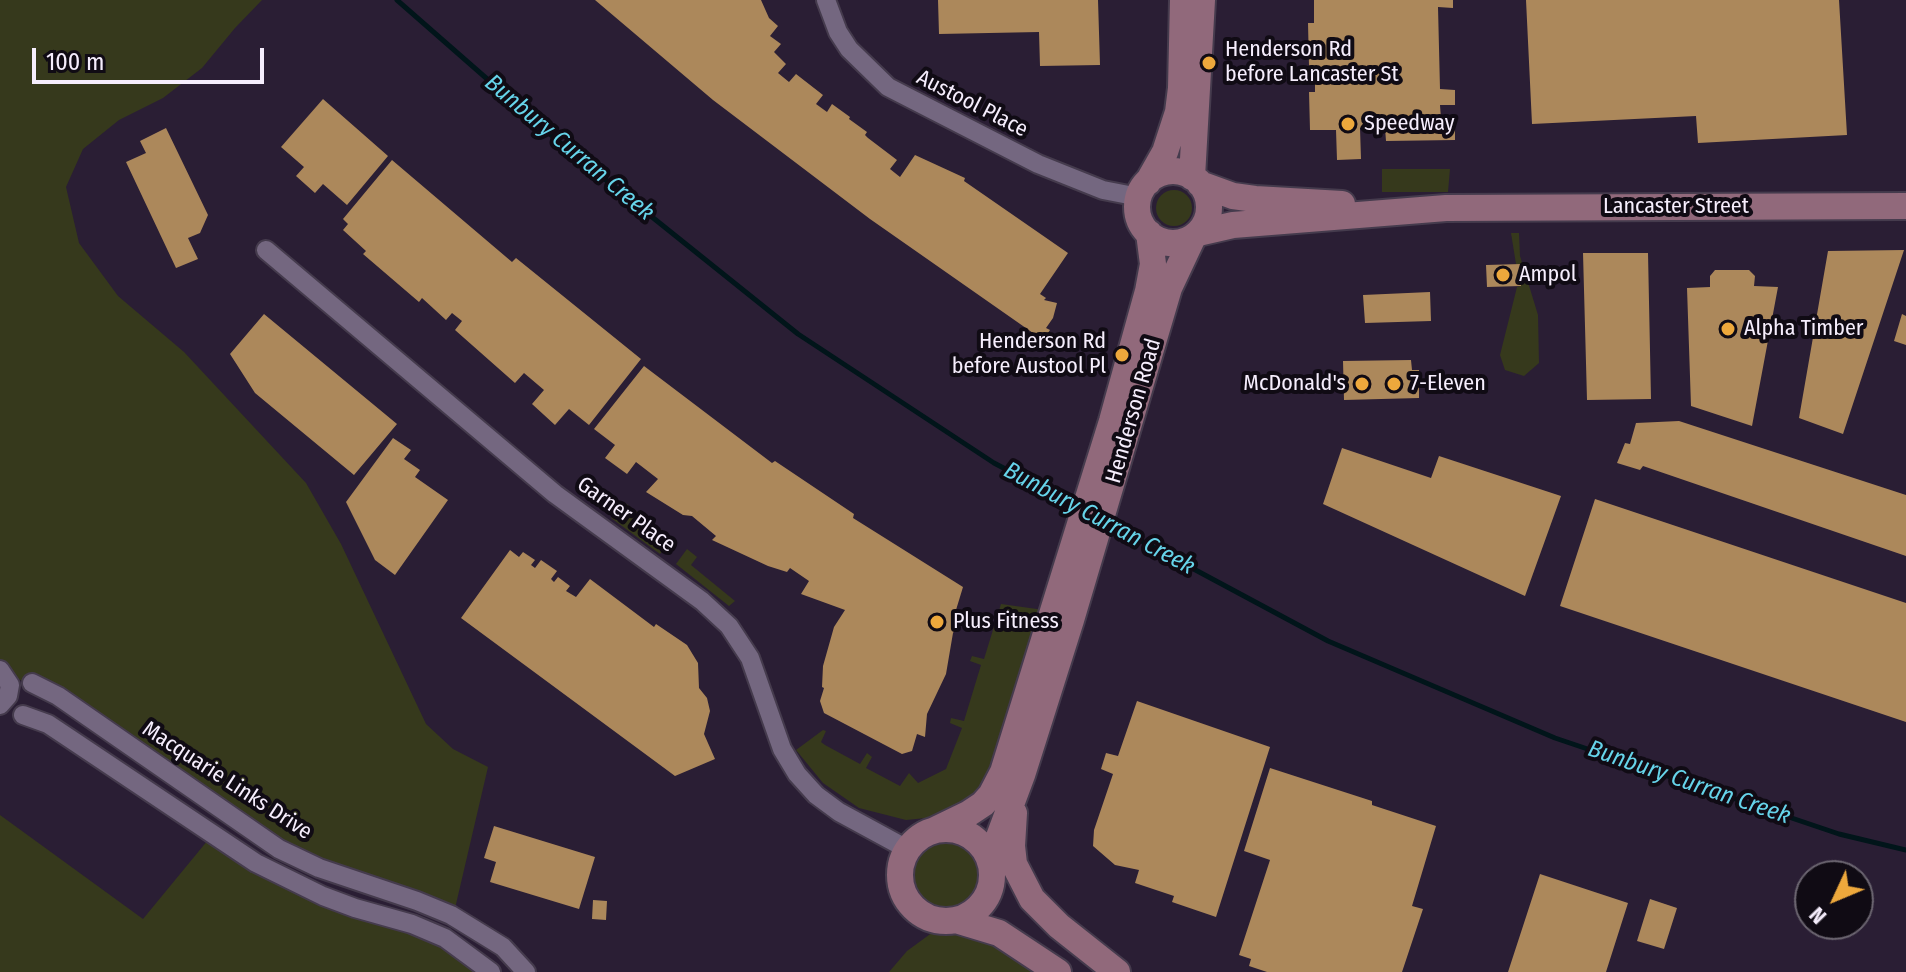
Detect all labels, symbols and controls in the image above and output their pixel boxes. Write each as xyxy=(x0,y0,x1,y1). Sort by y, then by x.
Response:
scale bar xyxy=(36,32,268,82)
place label: Henderson Rd before Lancaster St xyxy=(1225,37,1399,88)
text: 100 m xyxy=(46,48,104,76)
marker: Henderson Rd before Lancaster St xyxy=(1200,54,1218,72)
street label: Austool Place xyxy=(912,65,1032,143)
water label: Bunbury Curran Creek xyxy=(478,69,660,227)
place label: Speedway xyxy=(1364,111,1455,137)
marker: Speedway xyxy=(1339,115,1357,133)
street label: Lancaster Street xyxy=(1603,194,1749,220)
place label: Ampol xyxy=(1519,262,1577,288)
marker: Ampol xyxy=(1494,266,1512,284)
place label: Alpha Timber xyxy=(1744,316,1864,342)
marker: Alpha Timber xyxy=(1719,320,1737,338)
place label: Henderson Rd before Austool Pl xyxy=(952,329,1106,380)
street label: Henderson Road xyxy=(1101,336,1167,486)
marker: Henderson Rd before Austool Pl xyxy=(1113,346,1131,364)
place label: McDonald's xyxy=(1243,371,1346,397)
place label: 7-Eleven xyxy=(1410,371,1486,397)
marker: McDonald's xyxy=(1353,375,1371,393)
marker: 7-Eleven xyxy=(1385,375,1403,393)
water label: Bunbury Curran Creek xyxy=(999,456,1199,582)
street label: Garner Place xyxy=(572,471,680,559)
place label: Plus Fitness xyxy=(953,609,1059,635)
marker: Plus Fitness xyxy=(928,613,946,631)
street label: Macquarie Links Drive xyxy=(137,716,317,846)
water label: Bunbury Curran Creek xyxy=(1584,735,1794,831)
north arrow xyxy=(1794,860,1874,940)
text: N xyxy=(1804,902,1832,930)

